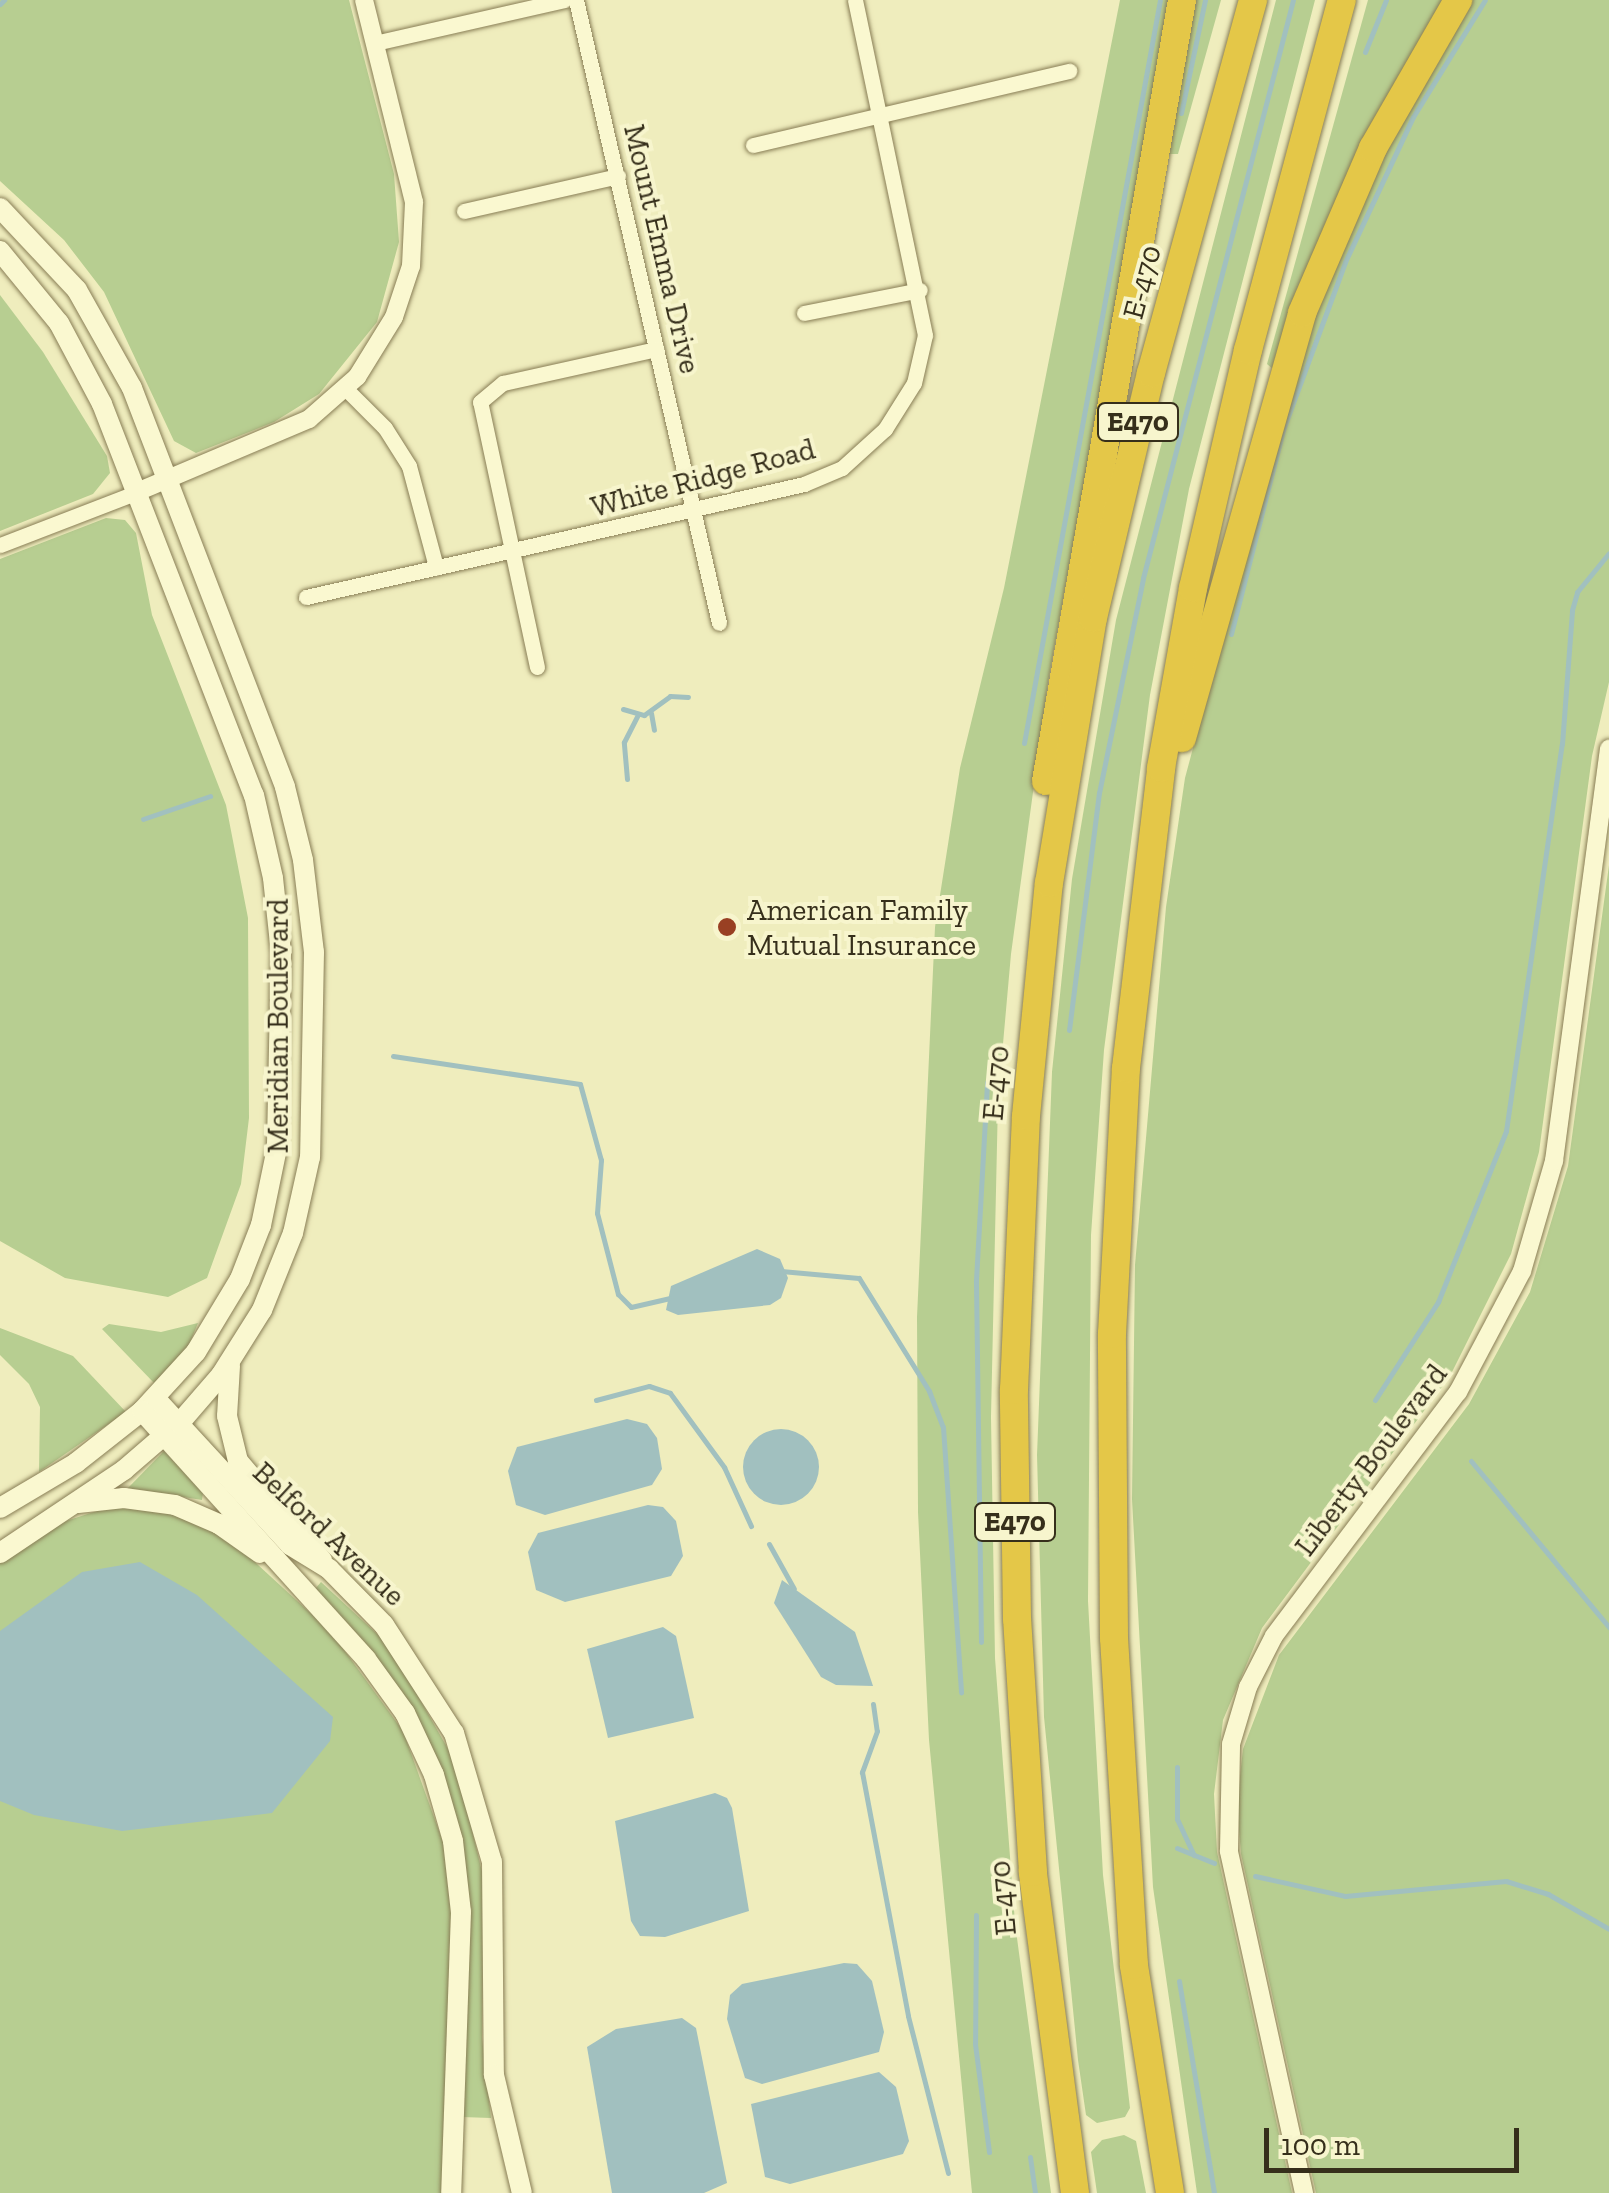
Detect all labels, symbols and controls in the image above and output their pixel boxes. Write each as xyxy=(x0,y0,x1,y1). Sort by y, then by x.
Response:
street label: Mount Emma Drive xyxy=(616,121,708,377)
street label: E-470 xyxy=(1115,241,1169,323)
road number: E470 xyxy=(1096,399,1180,445)
street label: White Ridge Road xyxy=(587,431,819,525)
place label: American Family Mutual Insurance xyxy=(747,892,976,962)
street label: Meridian Boulevard xyxy=(260,899,296,1153)
marker: American Family Mutual Insurance xyxy=(716,916,738,938)
street label: E-470 xyxy=(975,1044,1017,1122)
street label: Liberty Boulevard xyxy=(1287,1357,1455,1563)
street label: Belford Avenue xyxy=(245,1454,413,1614)
road number: E470 xyxy=(972,1499,1058,1545)
street label: E-470 xyxy=(982,1859,1024,1937)
scale bar xyxy=(1269,2108,1524,2170)
text: 100 m xyxy=(1281,2127,1360,2163)

